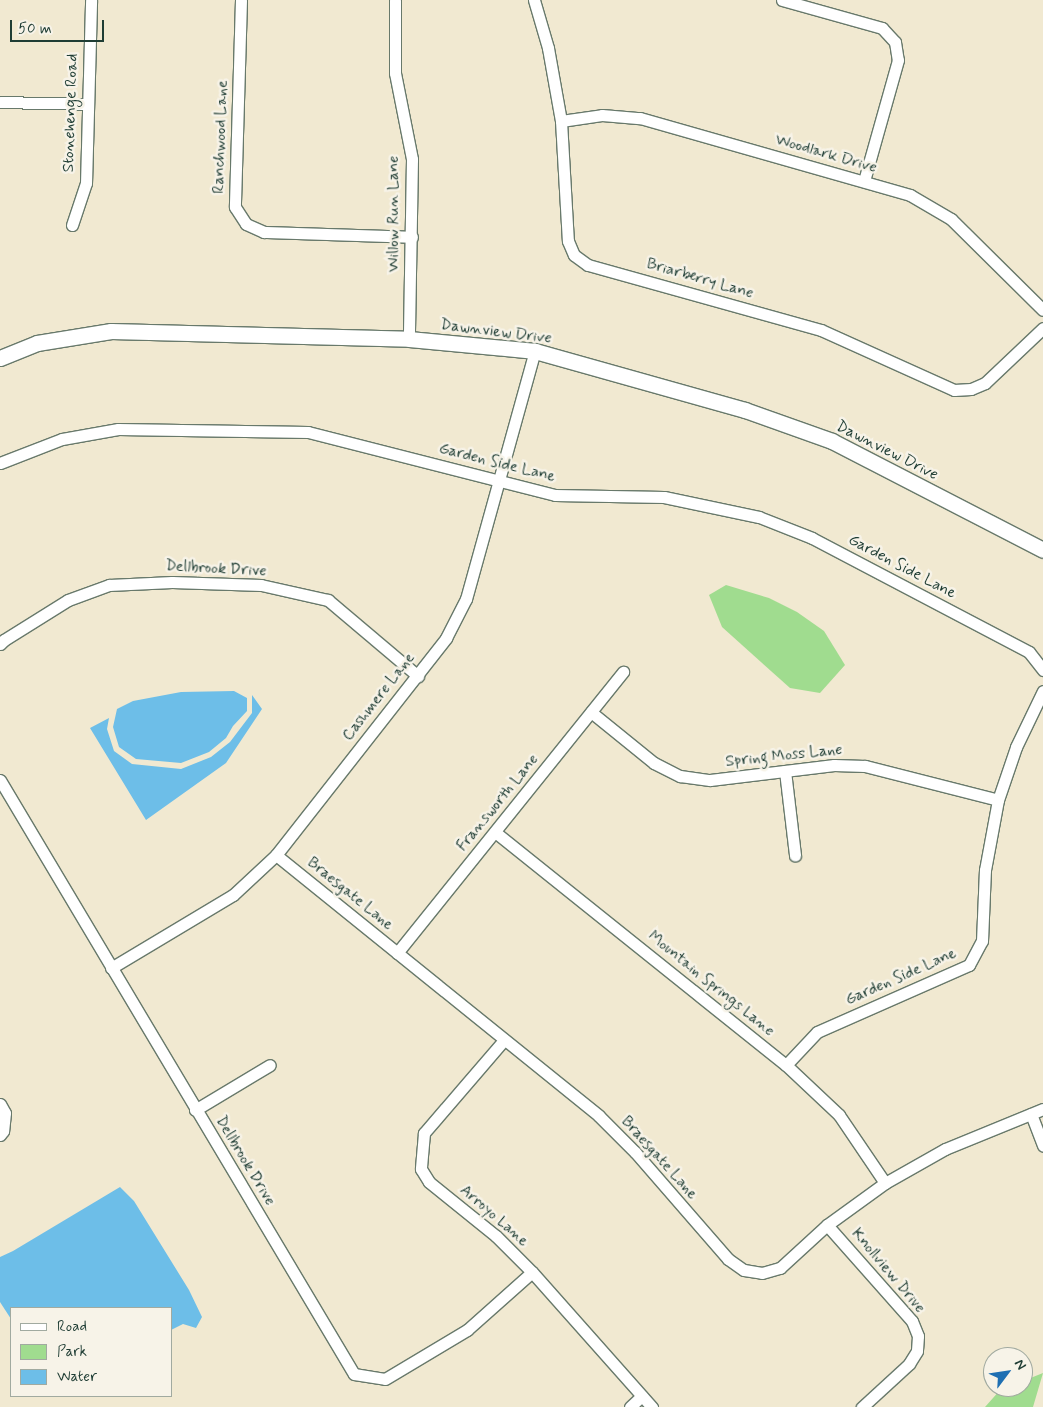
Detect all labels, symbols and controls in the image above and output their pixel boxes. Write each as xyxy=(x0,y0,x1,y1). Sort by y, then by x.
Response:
scale bar xyxy=(12,10,106,42)
text: 50 m xyxy=(18,19,52,39)
street label: Stonehenge Road xyxy=(59,54,83,172)
street label: Ranchwood Lane xyxy=(209,80,233,194)
street label: Woodlark Drive xyxy=(774,130,878,178)
street label: Willow Run Lane xyxy=(384,158,404,270)
street label: Briarberry Lane xyxy=(644,255,756,303)
street label: Dawnview Drive xyxy=(440,316,552,348)
street label: Dawnview Drive xyxy=(833,417,941,485)
street label: Garden Side Lane xyxy=(437,439,557,487)
street label: Garden Side Lane xyxy=(845,531,959,603)
street label: Dellbrook Drive xyxy=(165,557,267,581)
street label: Cashmere Lane xyxy=(339,649,419,745)
street label: Spring Moss Lane xyxy=(723,740,845,772)
street label: Fransworth Lane xyxy=(453,751,543,855)
street label: Braesgate Lane xyxy=(302,853,398,935)
street label: Mountain Springs Lane xyxy=(644,927,778,1041)
street label: Garden Side Lane xyxy=(843,944,959,1010)
street label: Braesgate Lane xyxy=(616,1112,702,1204)
street label: Dellbrook Drive xyxy=(211,1113,279,1209)
street label: Arroyo Lane xyxy=(456,1182,532,1250)
street label: Knollview Drive xyxy=(847,1225,929,1317)
legend xyxy=(10,1307,172,1397)
text: Road xyxy=(57,1317,87,1337)
text: Park xyxy=(57,1342,87,1362)
north arrow xyxy=(983,1347,1033,1397)
text: N xyxy=(1010,1356,1030,1373)
text: Water xyxy=(57,1367,97,1387)

